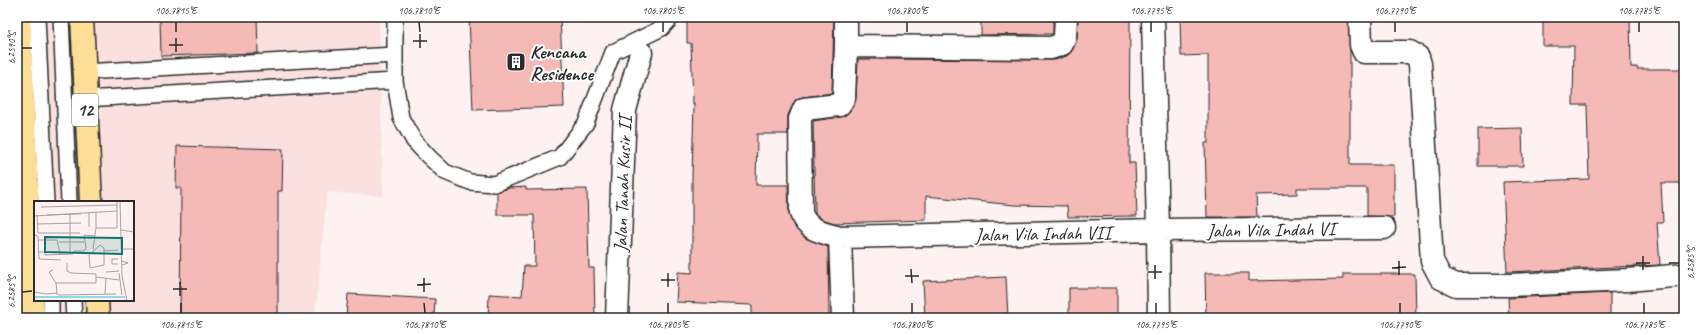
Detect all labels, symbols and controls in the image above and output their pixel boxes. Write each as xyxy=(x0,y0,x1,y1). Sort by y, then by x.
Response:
text: 106.7815°E xyxy=(155,4,199,17)
text: 106.7810°E xyxy=(398,4,442,17)
text: 106.7805°E xyxy=(642,4,686,17)
text: 106.7800°E xyxy=(886,4,930,17)
text: 106.7795°E xyxy=(1130,4,1174,17)
text: 106.7790°E xyxy=(1374,4,1418,17)
text: 106.7785°E xyxy=(1618,4,1662,17)
text: 6.2590°S xyxy=(5,30,18,64)
place label: Kencana Residence xyxy=(530,40,594,86)
building icon: Kencana Residence xyxy=(505,51,527,73)
road number: 12 xyxy=(72,94,98,126)
street label: Jalan Tanah Kusir II xyxy=(609,111,638,254)
inset map xyxy=(34,201,134,301)
street label: Jalan Vila Indah VI xyxy=(1206,217,1340,243)
street label: Jalan Vila Indah VII xyxy=(974,221,1116,247)
text: 6.2585°S xyxy=(1684,245,1697,279)
text: 6.2585°S xyxy=(5,274,18,308)
text: 106.7815°E xyxy=(160,318,204,331)
text: 106.7810°E xyxy=(404,318,448,331)
text: 106.7805°E xyxy=(647,318,691,331)
text: 106.7800°E xyxy=(891,318,935,331)
text: 106.7795°E xyxy=(1135,318,1179,331)
text: 106.7790°E xyxy=(1379,318,1423,331)
text: 106.7785°E xyxy=(1623,318,1667,331)

